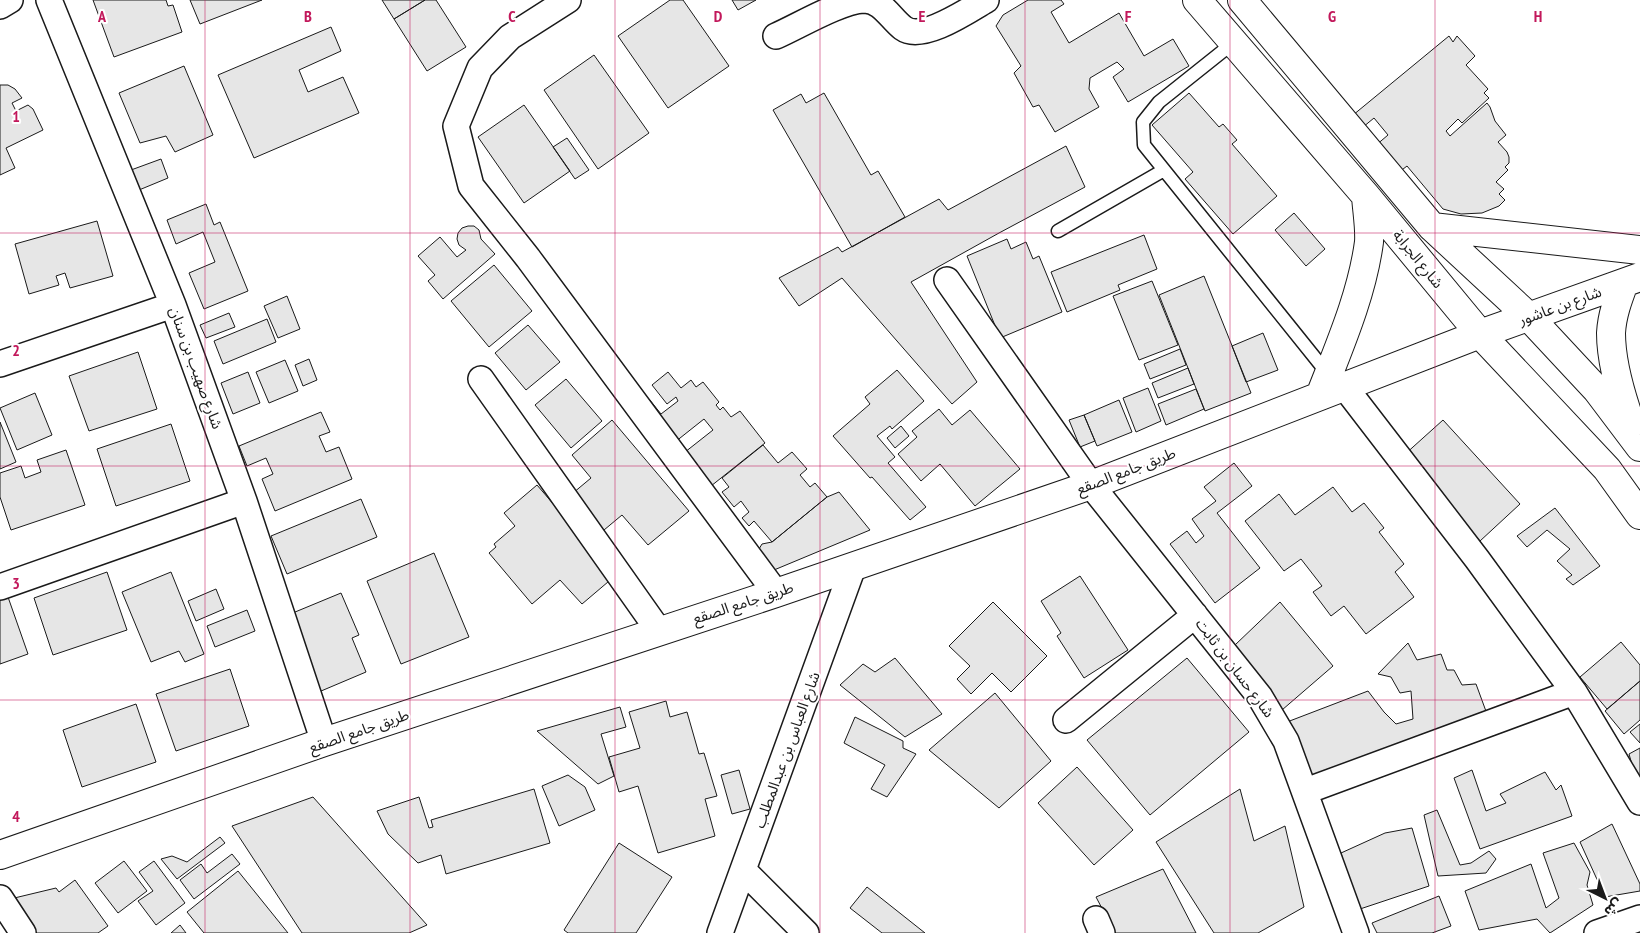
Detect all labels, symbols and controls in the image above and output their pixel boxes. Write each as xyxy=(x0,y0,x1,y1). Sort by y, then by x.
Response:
text: A xyxy=(97,6,107,26)
text: B xyxy=(304,6,312,26)
text: C xyxy=(508,6,516,26)
text: D xyxy=(714,6,723,26)
text: E xyxy=(919,6,926,26)
text: F xyxy=(1125,6,1132,26)
text: G xyxy=(1328,6,1336,26)
text: H xyxy=(1534,6,1542,26)
text: 1 xyxy=(12,106,20,126)
street label: شارع الجرابة xyxy=(1387,226,1448,294)
street label: شارع بن عاشور xyxy=(1515,282,1605,332)
street label: شارع صهيب بن سنان xyxy=(163,304,227,433)
text: 2 xyxy=(12,340,20,360)
street label: طريق جامع الصقع xyxy=(1074,443,1179,501)
text: 3 xyxy=(12,573,20,593)
street label: طريق جامع الصقع xyxy=(690,577,797,631)
street label: شارع حسان بن ثابت xyxy=(1190,614,1279,723)
street label: شارع العباس بن عبدالمطلب xyxy=(749,669,827,832)
street label: طريق جامع الصقع xyxy=(306,704,412,759)
text: 4 xyxy=(12,806,20,826)
north arrow xyxy=(1580,873,1630,923)
text: ش xyxy=(1601,895,1627,921)

